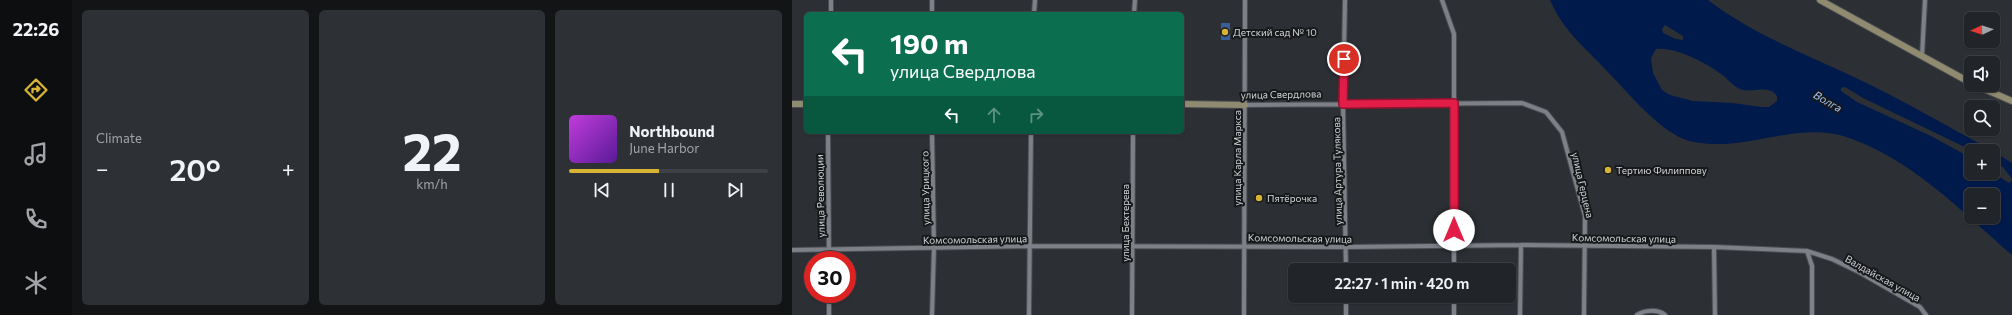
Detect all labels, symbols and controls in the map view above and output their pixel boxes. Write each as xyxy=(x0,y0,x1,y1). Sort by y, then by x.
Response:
north arrow xyxy=(1964,12,2000,48)
map controls xyxy=(1964,12,2000,224)
text: 22:26 xyxy=(13,18,59,40)
text: 190 m xyxy=(890,26,968,60)
place label: Детский сад № 10 xyxy=(1233,26,1317,38)
marker: Детский сад № 10 xyxy=(1220,27,1230,37)
icon: left xyxy=(824,28,876,80)
pin xyxy=(1327,42,1361,76)
icon: arrive xyxy=(1333,48,1355,70)
button: sound xyxy=(1964,56,2000,92)
text: улица Свердлова xyxy=(890,60,1036,82)
icon: directions xyxy=(22,76,50,104)
street label: улица Свердлова xyxy=(1240,87,1322,101)
water label: Волга xyxy=(1812,88,1845,114)
button: search xyxy=(1964,100,2000,136)
icon: left xyxy=(941,104,963,126)
icon: ahead xyxy=(983,104,1005,126)
icon: right xyxy=(1025,104,1047,126)
street label: улица Карла Маркса xyxy=(1231,110,1243,206)
street label: улица Артура Тулякова xyxy=(1330,117,1344,225)
text: 22 xyxy=(402,118,462,182)
text: Northbound xyxy=(629,122,715,140)
text: Climate xyxy=(96,130,142,146)
icon: music xyxy=(22,140,50,168)
text: June Harbor xyxy=(629,140,700,156)
button: + xyxy=(1964,144,2000,180)
text: 20° xyxy=(169,150,221,187)
street label: улица Урицкого xyxy=(918,151,932,225)
street label: улица Герцена xyxy=(1570,151,1596,219)
street label: улица Революции xyxy=(813,154,827,238)
text: − xyxy=(96,155,109,182)
text: + xyxy=(282,155,295,182)
place label: Тертию Филиппову xyxy=(1616,164,1707,176)
marker: Тертию Филиппову xyxy=(1603,165,1613,175)
text: km/h xyxy=(416,176,448,192)
icon: previous xyxy=(591,179,613,201)
icon: pause xyxy=(658,179,680,201)
icon: next xyxy=(724,179,746,201)
street label: улица Бехтерева xyxy=(1119,184,1131,262)
button: − xyxy=(1964,188,2000,224)
place label: Пятёрочка xyxy=(1267,192,1317,204)
marker: Пятёрочка xyxy=(1254,193,1264,203)
icon: phone xyxy=(22,205,50,233)
position arrow xyxy=(1433,209,1475,251)
street label: Комсомольская улица xyxy=(1248,231,1352,245)
street label: Комсомольская улица xyxy=(1572,231,1676,245)
street label: Комсомольская улица xyxy=(923,232,1027,246)
speed limit sign: 30 xyxy=(804,251,856,303)
street label: Валдайская улица xyxy=(1843,252,1923,304)
icon: climate xyxy=(22,269,50,297)
text: 22:27 · 1 min · 420 m xyxy=(1335,274,1469,292)

